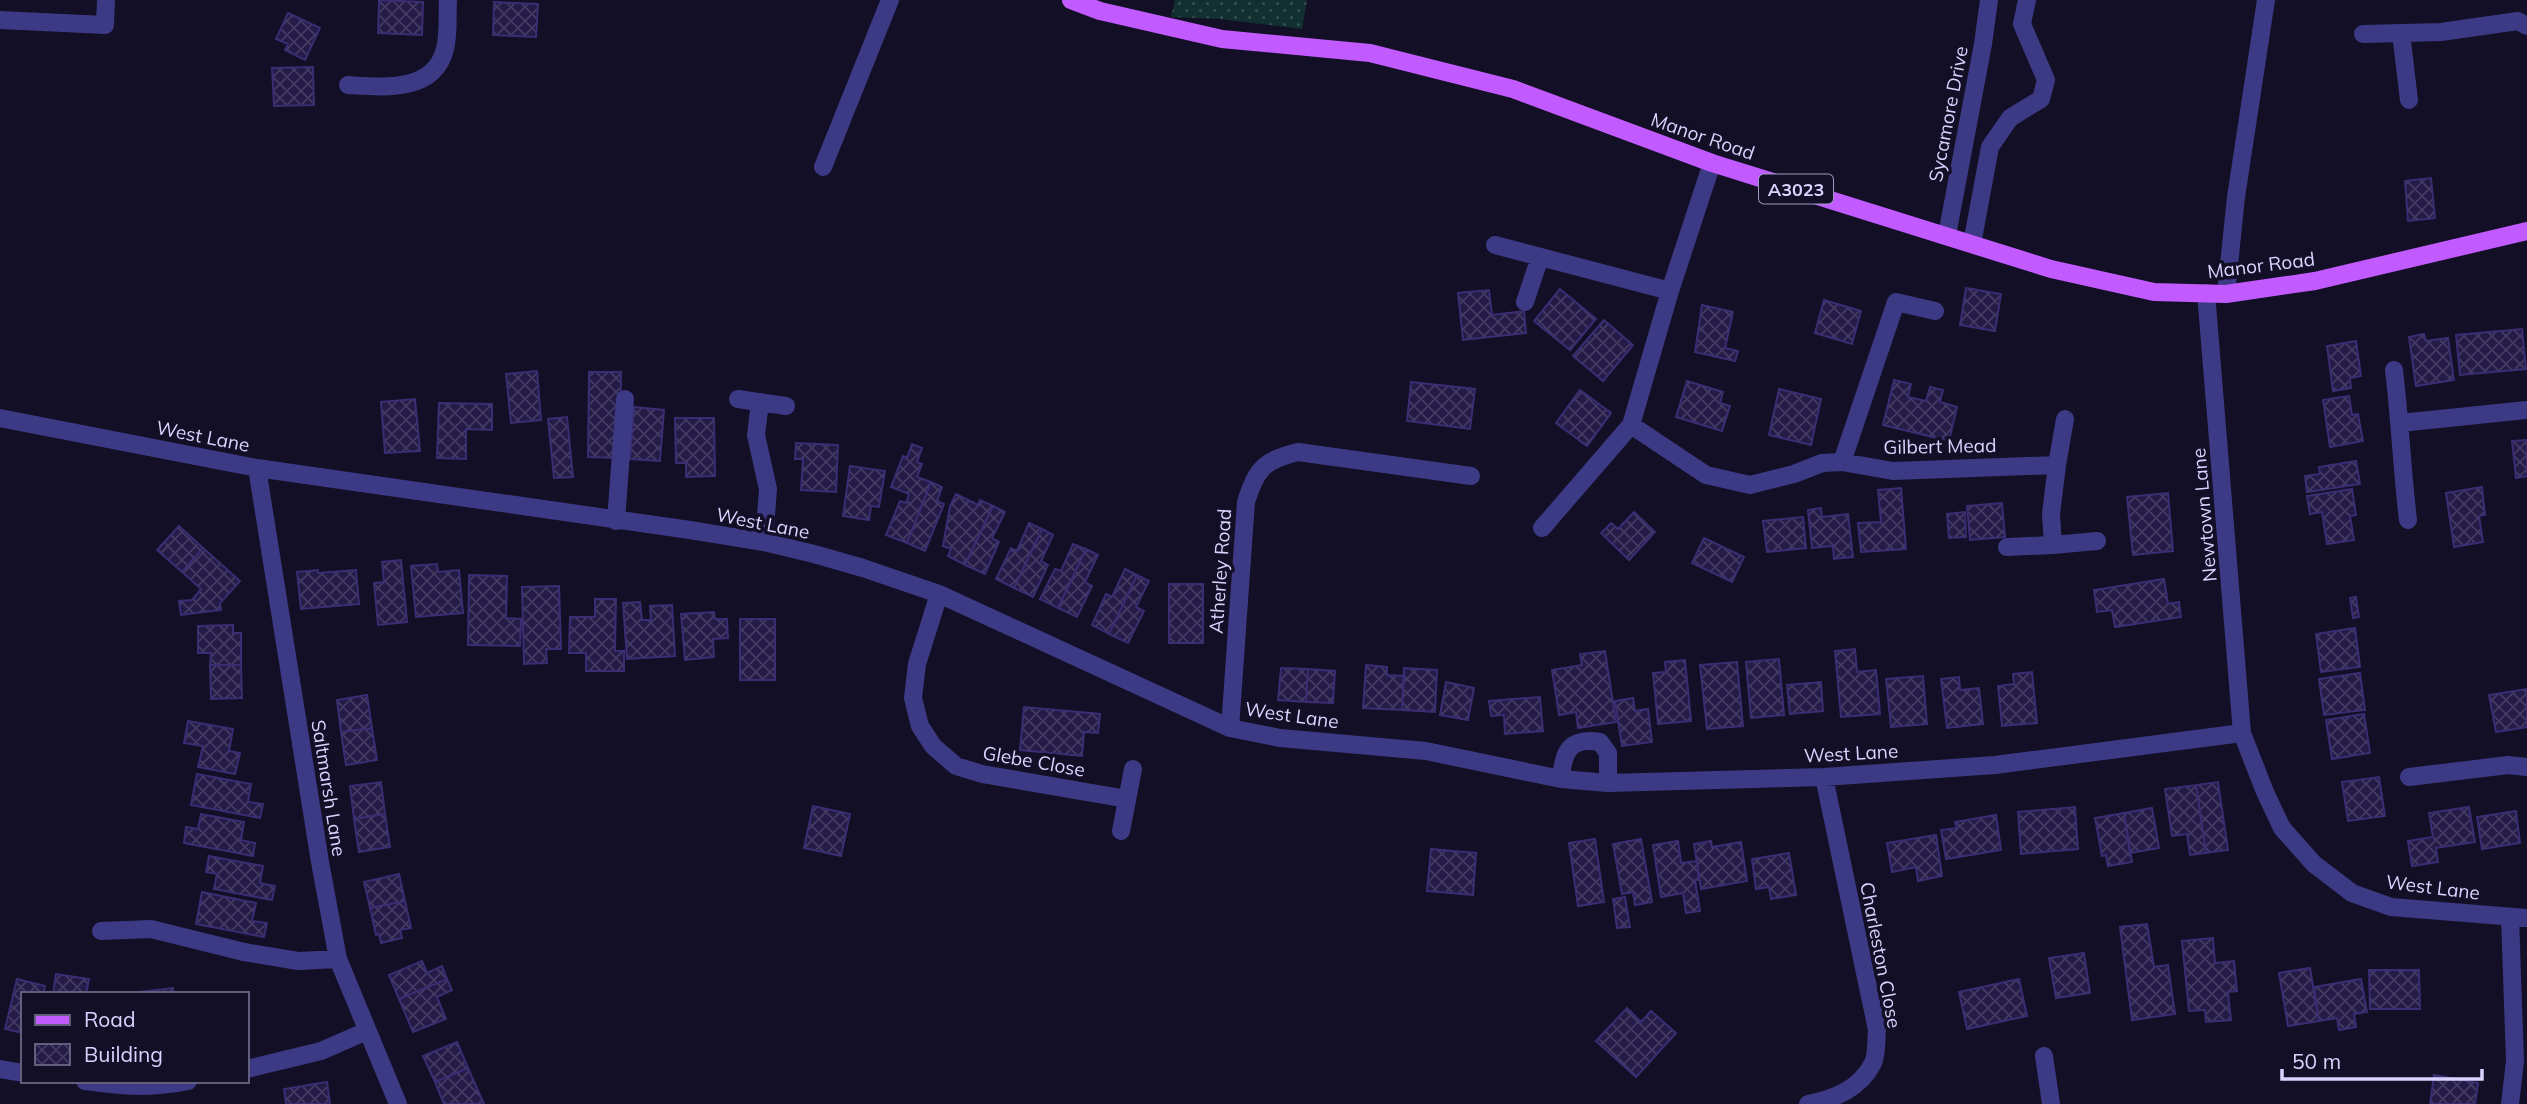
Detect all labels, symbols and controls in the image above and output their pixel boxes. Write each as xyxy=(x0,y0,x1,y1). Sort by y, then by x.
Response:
street label: Sycamore Drive xyxy=(1923,44,1973,184)
street label: Manor Road xyxy=(1648,107,1758,165)
road number: A3023 xyxy=(1759,174,1833,204)
street label: Manor Road xyxy=(2206,247,2316,283)
street label: West Lane xyxy=(154,415,252,457)
street label: Gilbert Mead xyxy=(1883,433,1997,459)
street label: Newtown Lane xyxy=(2186,447,2222,583)
street label: West Lane xyxy=(714,502,812,544)
street label: Atherley Road xyxy=(1204,508,1236,634)
street label: West Lane xyxy=(1244,697,1340,733)
street label: Saltmarsh Lane xyxy=(306,718,352,858)
street label: West Lane xyxy=(1803,739,1899,767)
street label: Glebe Close xyxy=(981,740,1087,782)
street label: West Lane xyxy=(2385,869,2481,905)
street label: Charleston Close xyxy=(1855,880,1907,1030)
legend xyxy=(21,992,248,1083)
text: Road xyxy=(84,1006,135,1032)
scale bar xyxy=(2282,1038,2482,1082)
text: Building xyxy=(84,1041,163,1067)
text: 50 m xyxy=(2292,1048,2341,1074)

